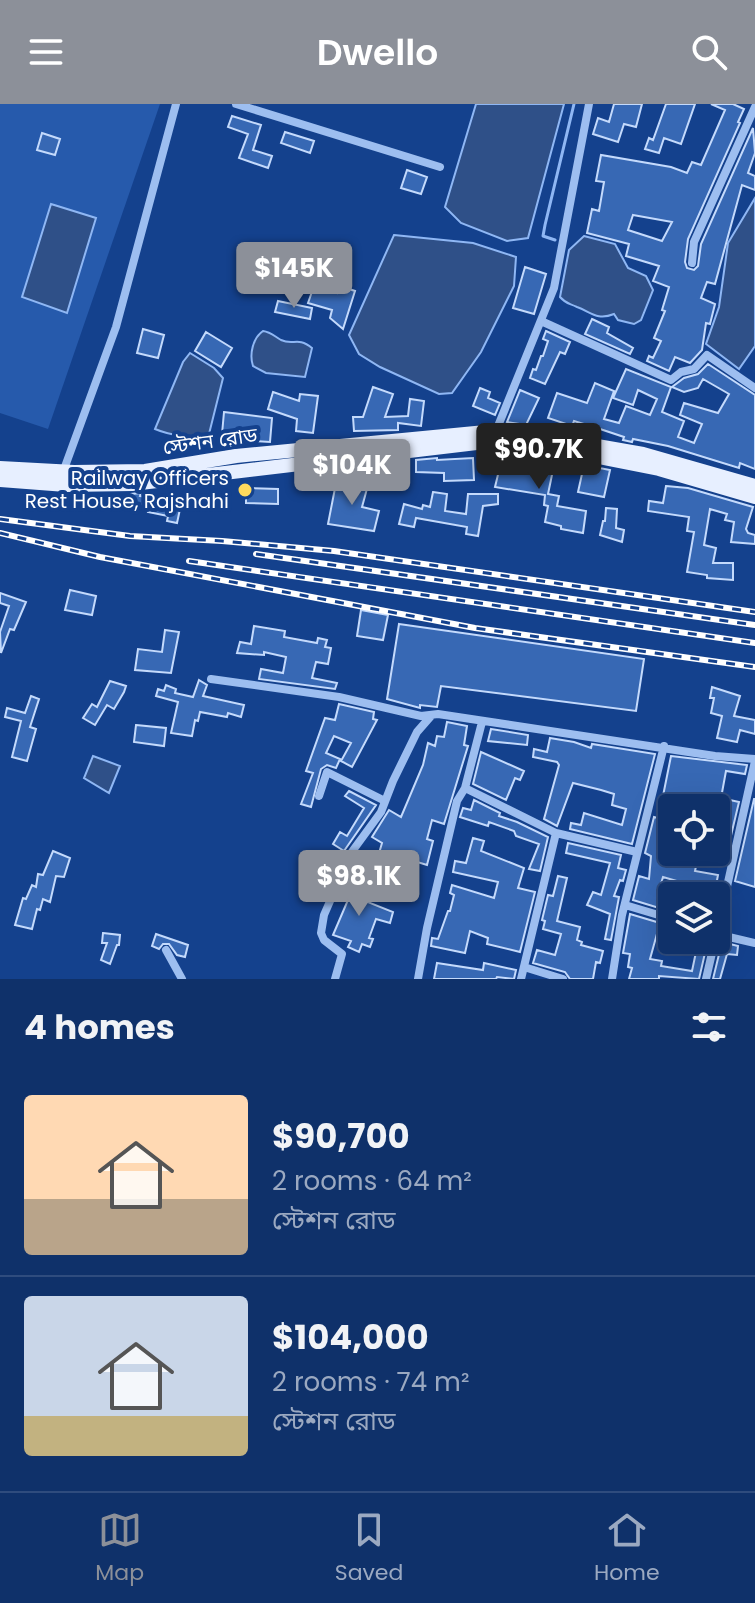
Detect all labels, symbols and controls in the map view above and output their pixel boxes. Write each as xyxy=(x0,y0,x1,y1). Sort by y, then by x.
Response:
text: Dwello xyxy=(317,27,438,78)
icon: menu xyxy=(24,30,68,74)
icon: search xyxy=(687,30,731,74)
pin: $145K xyxy=(238,242,350,310)
text: $145K xyxy=(254,250,334,286)
street label: স্টেশন রোড xyxy=(161,420,260,461)
pin: $90.7K xyxy=(474,423,604,491)
text: $90.7K xyxy=(494,431,584,467)
pin: $104K xyxy=(296,439,408,507)
text: $104K xyxy=(312,447,392,483)
place label: Railway Officers Rest House, Rajshahi xyxy=(25,464,229,515)
marker: Railway Officers Rest House, Rajshahi xyxy=(236,481,254,499)
map controls xyxy=(658,794,730,954)
button: locate xyxy=(658,794,730,866)
pin: $98.1K xyxy=(294,850,424,918)
text: $98.1K xyxy=(316,858,402,894)
button: layers xyxy=(658,882,730,954)
text: 4 homes xyxy=(24,1003,175,1051)
icon: filters xyxy=(687,1005,731,1049)
text: $90,700 xyxy=(272,1112,410,1160)
icon: home xyxy=(88,1127,184,1223)
text: 2 rooms · 64 m² xyxy=(272,1163,472,1199)
text: স্টেশন রোড xyxy=(272,1202,395,1238)
text: $104,000 xyxy=(272,1313,429,1361)
icon: home xyxy=(88,1328,184,1424)
text: 2 rooms · 74 m² xyxy=(272,1364,469,1400)
text: স্টেশন রোড xyxy=(272,1403,395,1439)
tab: Map xyxy=(95,1508,144,1589)
tab: Saved xyxy=(335,1508,403,1589)
tab: Home xyxy=(594,1508,660,1589)

